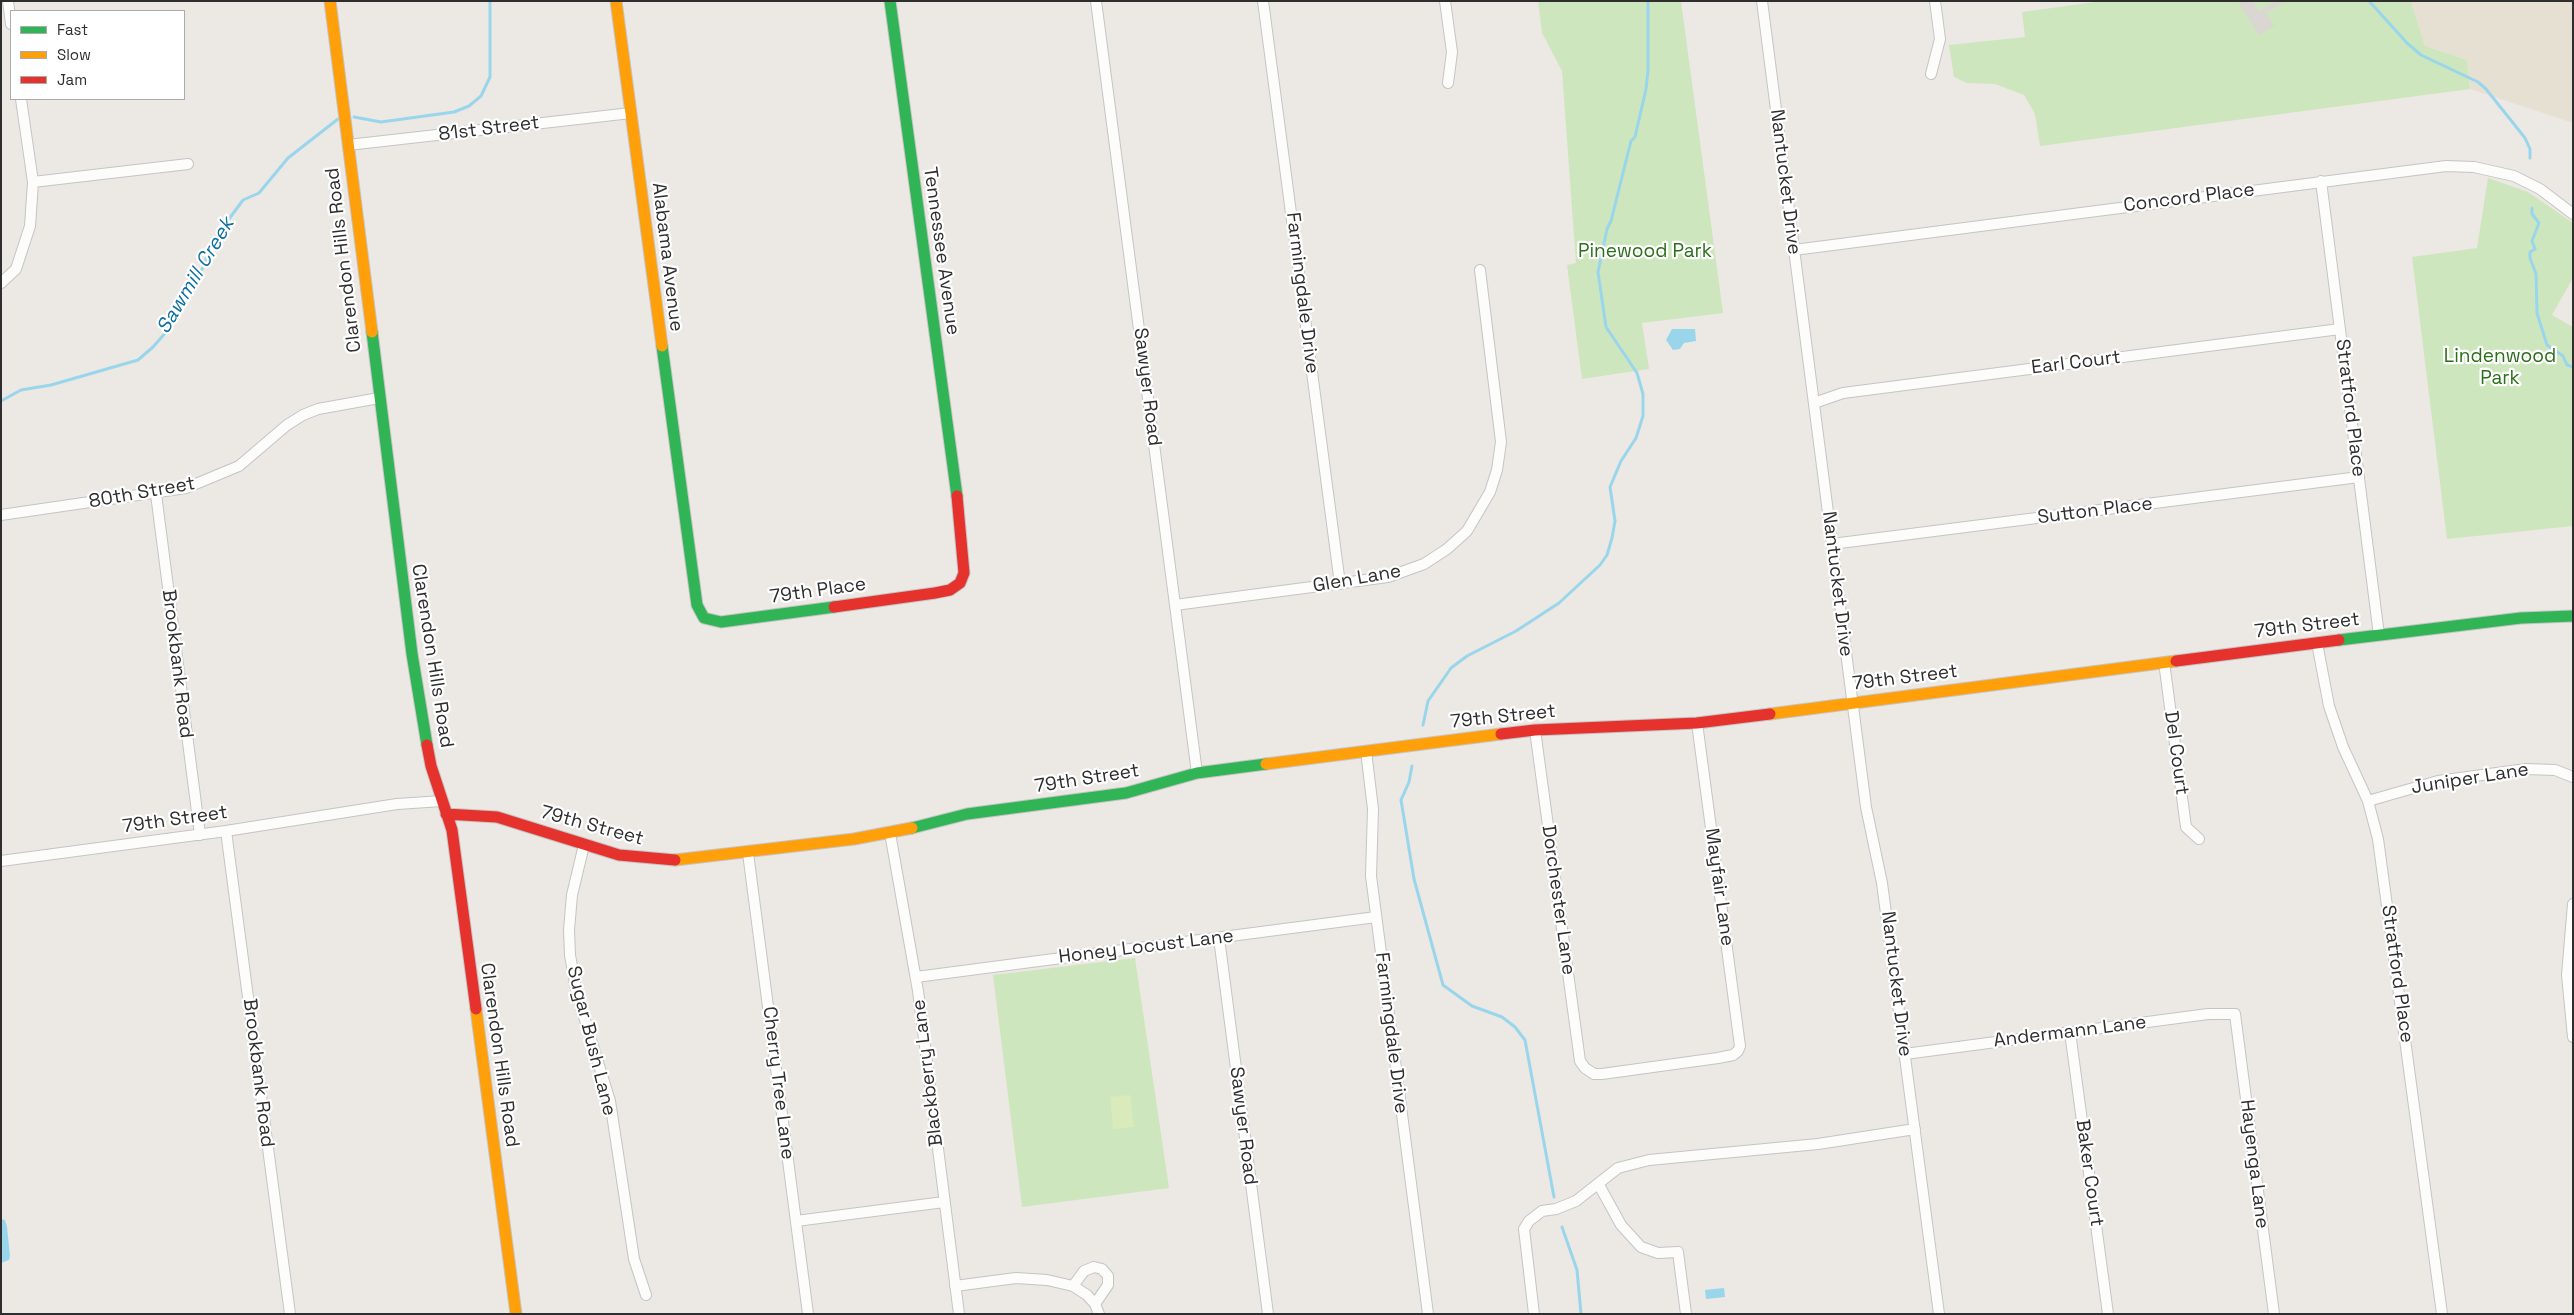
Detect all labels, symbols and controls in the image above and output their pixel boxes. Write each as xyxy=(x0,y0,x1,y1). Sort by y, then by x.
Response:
legend xyxy=(10,10,185,100)
text: Fast xyxy=(57,20,88,39)
text: Slow xyxy=(57,45,91,64)
text: Jam xyxy=(57,70,87,89)
street label: Nantucket Drive xyxy=(1765,108,1805,256)
street label: 81st Street xyxy=(437,112,541,146)
street label: Tennessee Avenue xyxy=(918,165,964,337)
street label: Clarendon Hills Road xyxy=(321,166,367,354)
street label: Concord Place xyxy=(2122,179,2256,217)
street label: Alabama Avenue xyxy=(647,181,687,333)
street label: Farmingdale Drive xyxy=(1281,211,1323,375)
water label: Sawmill Creek xyxy=(152,214,240,338)
park label: Pinewood Park xyxy=(1578,241,1712,263)
street label: Sawyer Road xyxy=(1128,326,1166,448)
street label: Stratford Place xyxy=(2330,338,2370,478)
street label: Earl Court xyxy=(2030,346,2122,380)
park label: Lindenwood Park xyxy=(2444,346,2556,390)
street label: 80th Street xyxy=(87,472,197,514)
street label: Sutton Place xyxy=(2036,493,2154,529)
street label: Nantucket Drive xyxy=(1817,510,1857,658)
street label: Glen Lane xyxy=(1311,560,1403,598)
street label: Clarendon Hills Road xyxy=(406,562,458,750)
street label: 79th Place xyxy=(768,573,868,609)
street label: Brookbank Road xyxy=(157,588,197,740)
street label: 79th Street xyxy=(2253,608,2361,644)
street label: 79th Street xyxy=(1851,660,1959,696)
street label: 79th Street xyxy=(1449,700,1557,734)
street label: Del Court xyxy=(2159,709,2193,797)
street label: Juniper Lane xyxy=(2410,758,2530,800)
street label: 79th Street xyxy=(1033,759,1141,799)
street label: 79th Street xyxy=(121,801,229,839)
street label: 79th Street xyxy=(538,801,646,851)
street label: Dorchester Lane xyxy=(1536,824,1580,976)
street label: Mayfair Lane xyxy=(1699,827,1739,947)
street label: Stratford Place xyxy=(2376,904,2418,1044)
street label: Nantucket Drive xyxy=(1876,910,1916,1058)
street label: Honey Locust Lane xyxy=(1057,925,1235,969)
street label: Farmingdale Drive xyxy=(1370,951,1412,1115)
street label: Clarendon Hills Road xyxy=(475,961,523,1149)
street label: Sugar Bush Lane xyxy=(561,964,621,1118)
street label: Brookbank Road xyxy=(238,997,278,1149)
street label: Blackberry Lane xyxy=(908,998,948,1148)
street label: Cherry Tree Lane xyxy=(757,1005,799,1161)
street label: Andermann Lane xyxy=(1992,1011,2148,1053)
street label: Sawyer Road xyxy=(1224,1065,1262,1187)
street label: Hayenga Lane xyxy=(2235,1098,2273,1230)
street label: Baker Court xyxy=(2070,1118,2108,1228)

